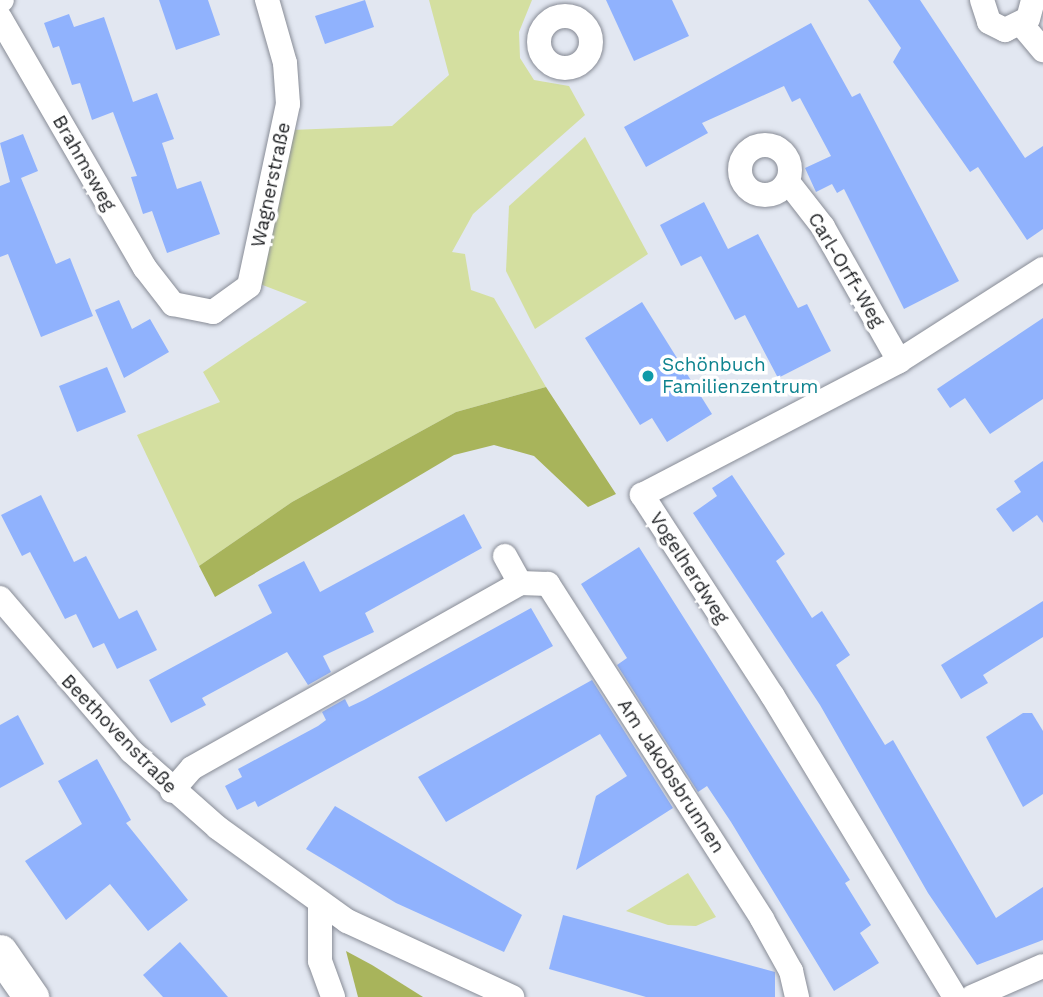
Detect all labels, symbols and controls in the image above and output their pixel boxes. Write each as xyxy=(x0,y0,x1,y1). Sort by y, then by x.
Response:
street label: Brahmsweg xyxy=(47,111,121,215)
street label: Wagnerstraße xyxy=(247,120,295,250)
street label: Carl-Orff-Weg xyxy=(803,209,889,331)
place label: Schönbuch Familienzentrum xyxy=(662,354,818,398)
marker: Schönbuch Familienzentrum xyxy=(640,368,656,384)
street label: Vogelherdweg xyxy=(644,508,734,628)
street label: Beethovenstraße xyxy=(56,670,182,798)
street label: Am Jakobsbrunnen xyxy=(613,694,729,858)

